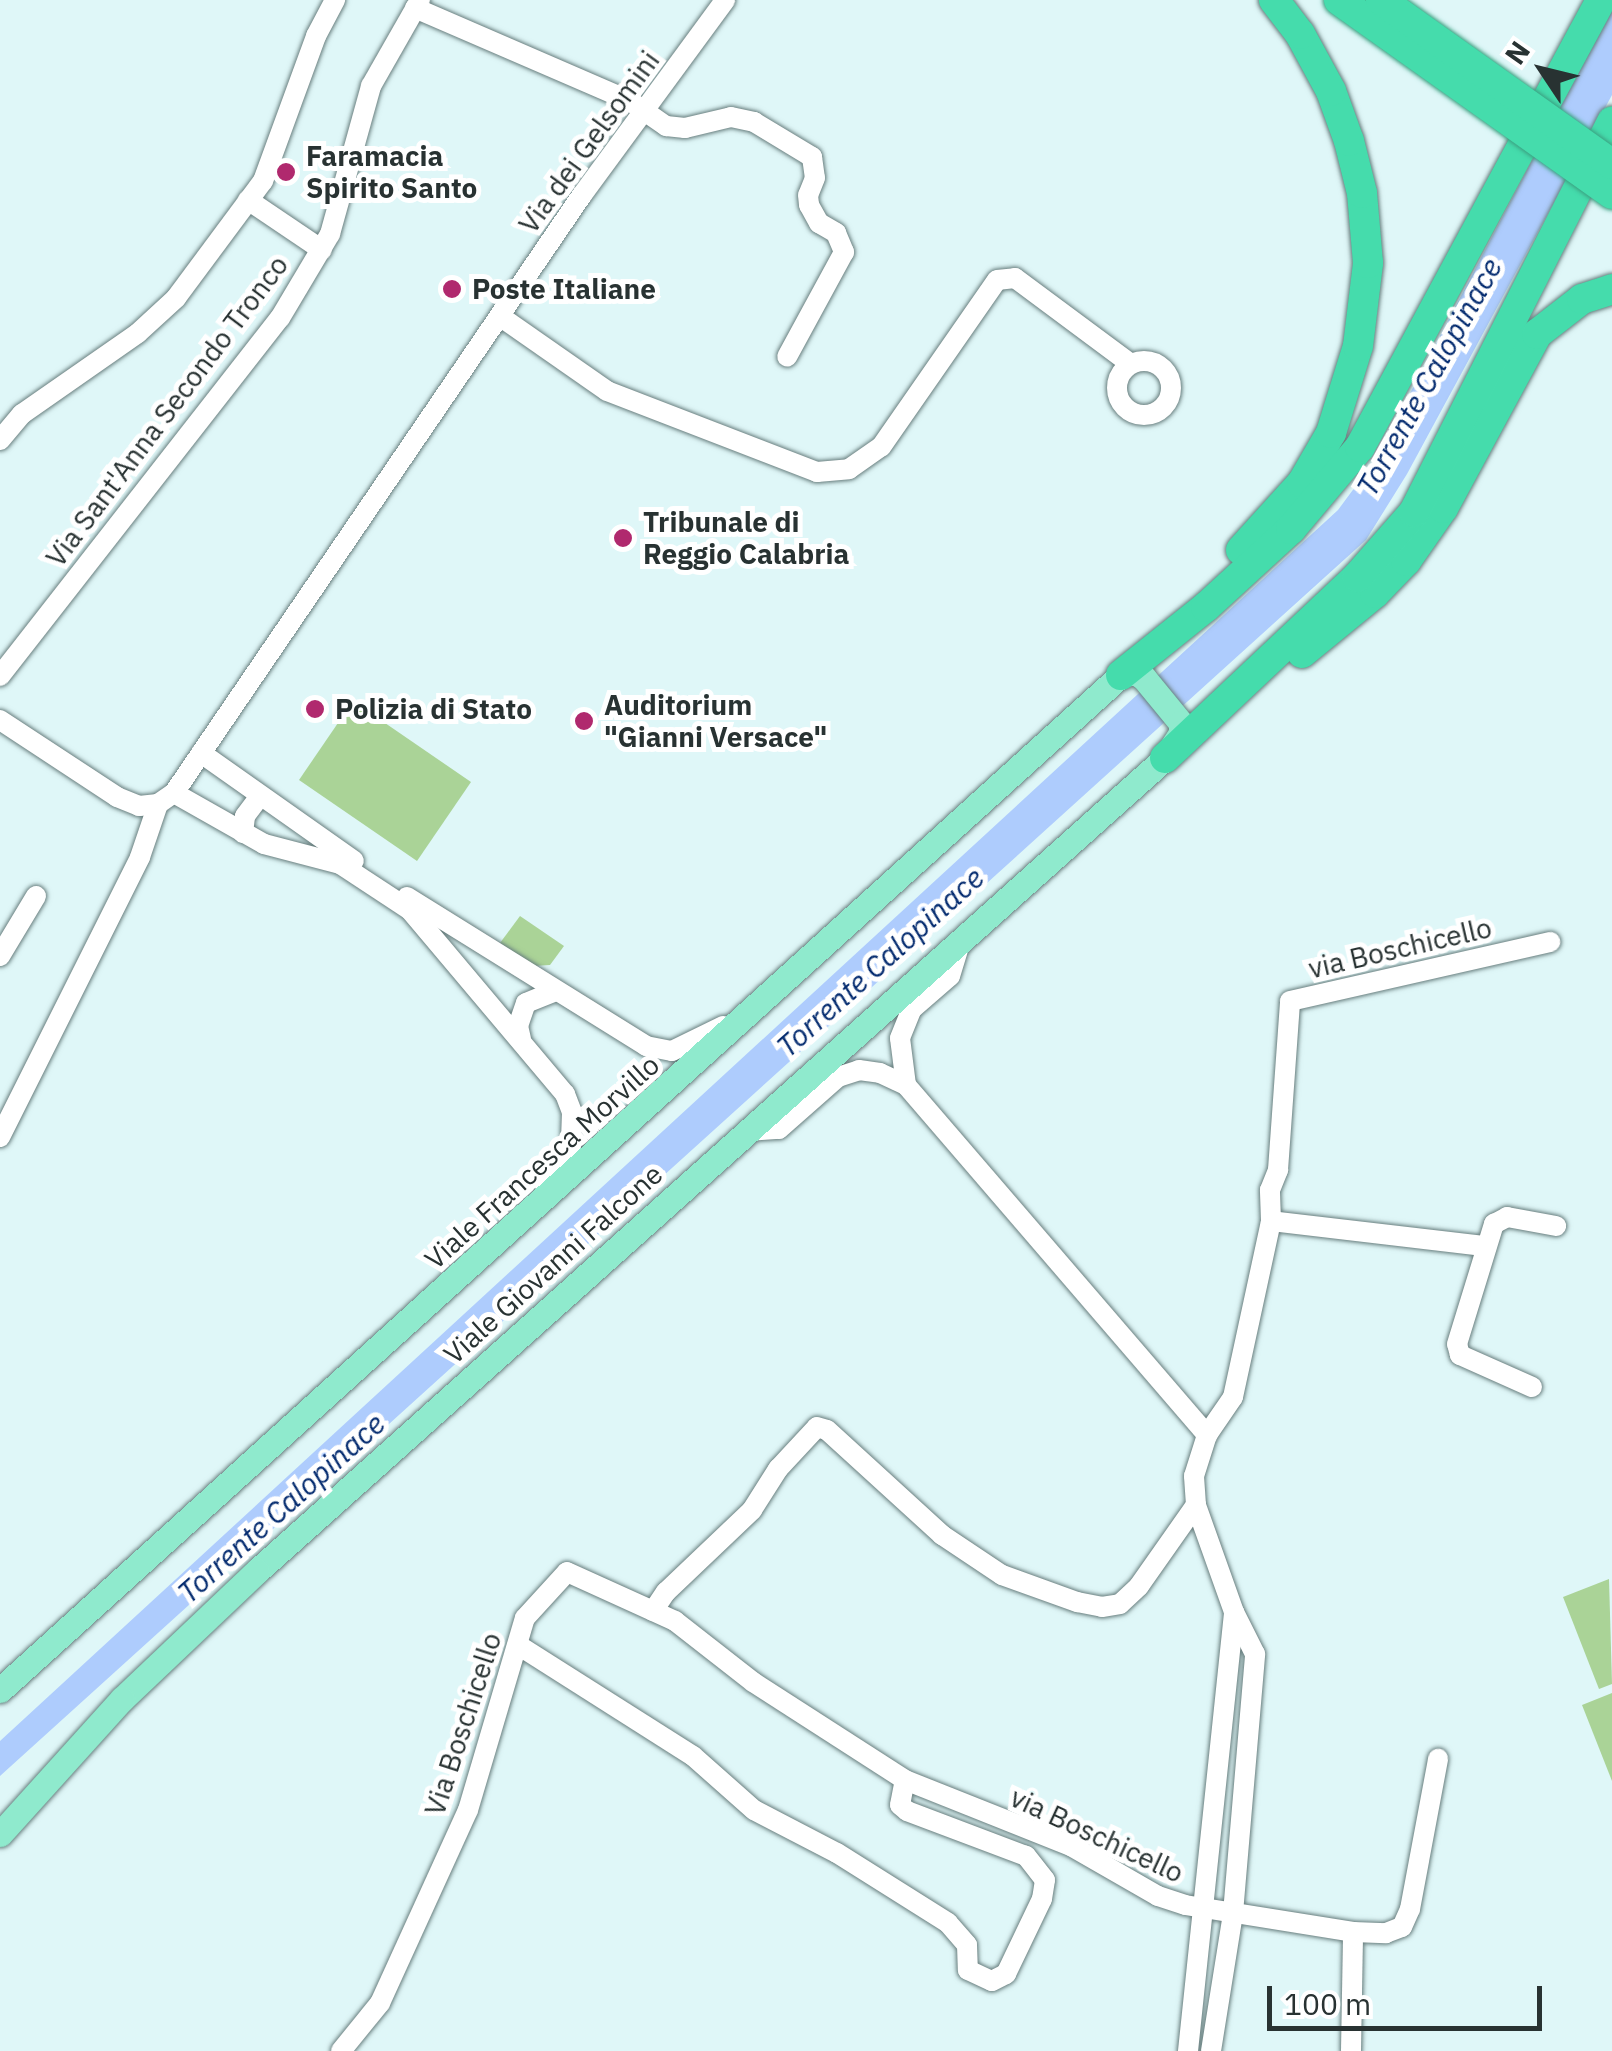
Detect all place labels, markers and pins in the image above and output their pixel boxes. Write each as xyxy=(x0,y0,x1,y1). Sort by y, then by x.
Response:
place label: Faramacia Spirito Santo xyxy=(306,139,477,205)
marker: Faramacia Spirito Santo xyxy=(275,161,297,183)
place label: Poste Italiane xyxy=(472,272,656,306)
marker: Poste Italiane xyxy=(441,278,463,300)
place label: Tribunale di Reggio Calabria xyxy=(643,505,850,571)
marker: Tribunale di Reggio Calabria xyxy=(612,527,634,549)
place label: Auditorium "Gianni Versace" xyxy=(604,688,827,754)
place label: Polizia di Stato xyxy=(335,692,532,726)
marker: Polizia di Stato xyxy=(304,698,326,720)
marker: Auditorium "Gianni Versace" xyxy=(573,710,595,732)

